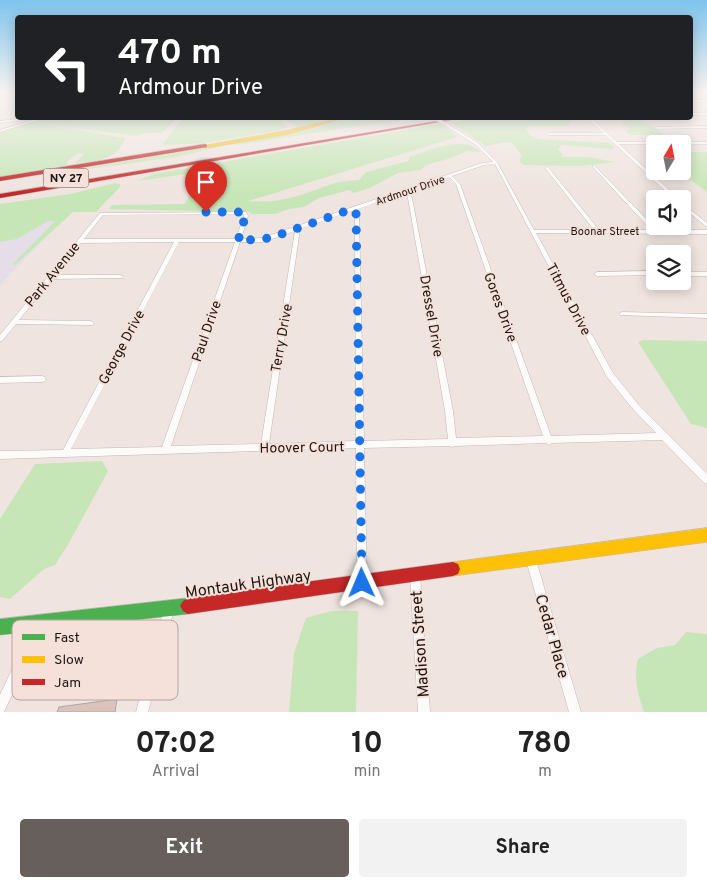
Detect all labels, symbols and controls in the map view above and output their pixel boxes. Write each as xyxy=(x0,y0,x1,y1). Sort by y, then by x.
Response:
text: 470 m xyxy=(118,32,222,76)
icon: left xyxy=(35,35,100,100)
text: Ardmour Drive xyxy=(118,75,263,102)
north arrow xyxy=(646,135,691,180)
map controls xyxy=(646,135,691,290)
pin xyxy=(185,161,227,212)
road number: NY 27 xyxy=(44,168,88,188)
icon: arrive xyxy=(192,168,220,196)
street label: Ardmour Drive xyxy=(374,173,447,209)
button: sound xyxy=(646,190,691,235)
street label: Boonar Street xyxy=(570,225,640,239)
street label: Park Avenue xyxy=(22,239,84,311)
button: layers xyxy=(646,245,691,290)
street label: Titmus Drive xyxy=(542,261,594,339)
street label: Gores Drive xyxy=(479,270,520,345)
street label: Dressel Drive xyxy=(415,274,446,358)
street label: Paul Drive xyxy=(189,299,226,364)
street label: Terry Drive xyxy=(268,303,297,374)
street label: George Drive xyxy=(96,307,149,388)
street label: Hoover Court xyxy=(259,439,345,458)
position arrow xyxy=(335,556,387,608)
street label: Montauk Highway xyxy=(184,566,313,604)
street label: Madison Street xyxy=(407,590,435,698)
street label: Cedar Place xyxy=(530,592,573,681)
legend xyxy=(12,620,178,700)
text: Fast xyxy=(54,630,80,647)
text: Slow xyxy=(54,652,84,669)
text: Jam xyxy=(54,675,81,692)
text: 07:02 xyxy=(135,726,216,763)
text: 10 xyxy=(351,726,383,763)
text: 780 xyxy=(518,726,572,763)
text: Arrival xyxy=(152,762,199,782)
text: min xyxy=(354,762,380,782)
text: m xyxy=(538,762,552,782)
button: Exit xyxy=(20,819,349,877)
button: Share xyxy=(359,819,687,877)

